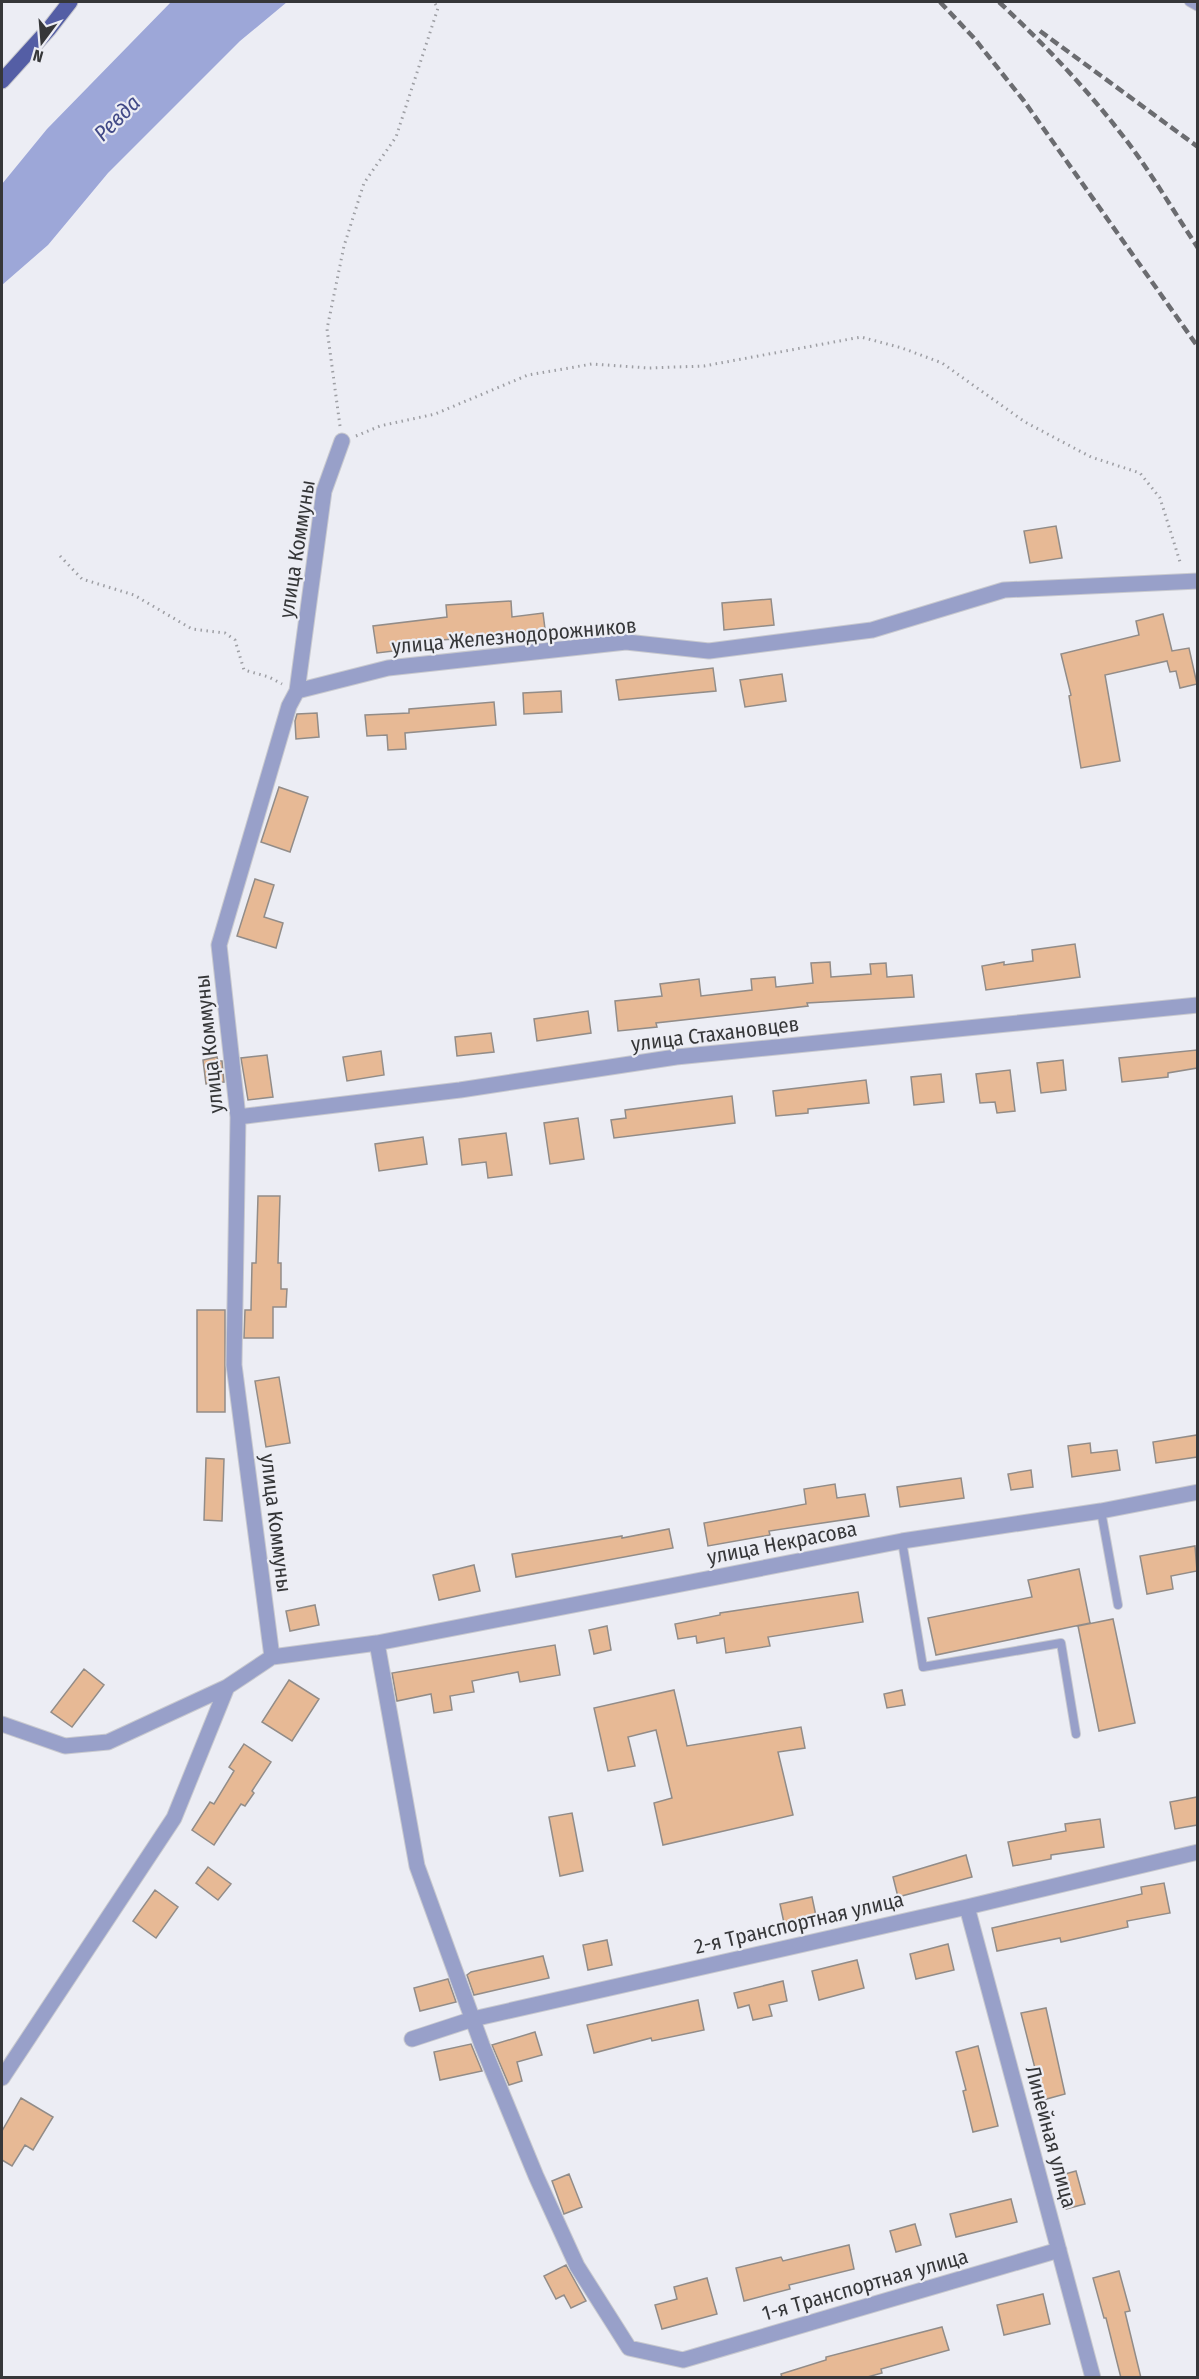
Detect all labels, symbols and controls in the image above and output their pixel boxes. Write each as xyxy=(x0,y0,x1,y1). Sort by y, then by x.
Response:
north arrow xyxy=(12,12,72,72)
text: N xyxy=(31,45,45,66)
water label: Ревда xyxy=(88,89,146,147)
street label: улица Коммуны xyxy=(273,478,321,620)
street label: улица Железнодорожников xyxy=(390,612,638,660)
street label: улица Коммуны xyxy=(189,973,229,1115)
street label: улица Стахановцев xyxy=(630,1011,800,1057)
street label: улица Коммуны xyxy=(255,1452,297,1594)
street label: улица Некрасова xyxy=(705,1516,859,1570)
street label: 2-я Транспортная улица xyxy=(692,1886,906,1960)
street label: Линейная улица xyxy=(1020,2063,1082,2211)
street label: 1-я Транспортная улица xyxy=(759,2243,971,2327)

